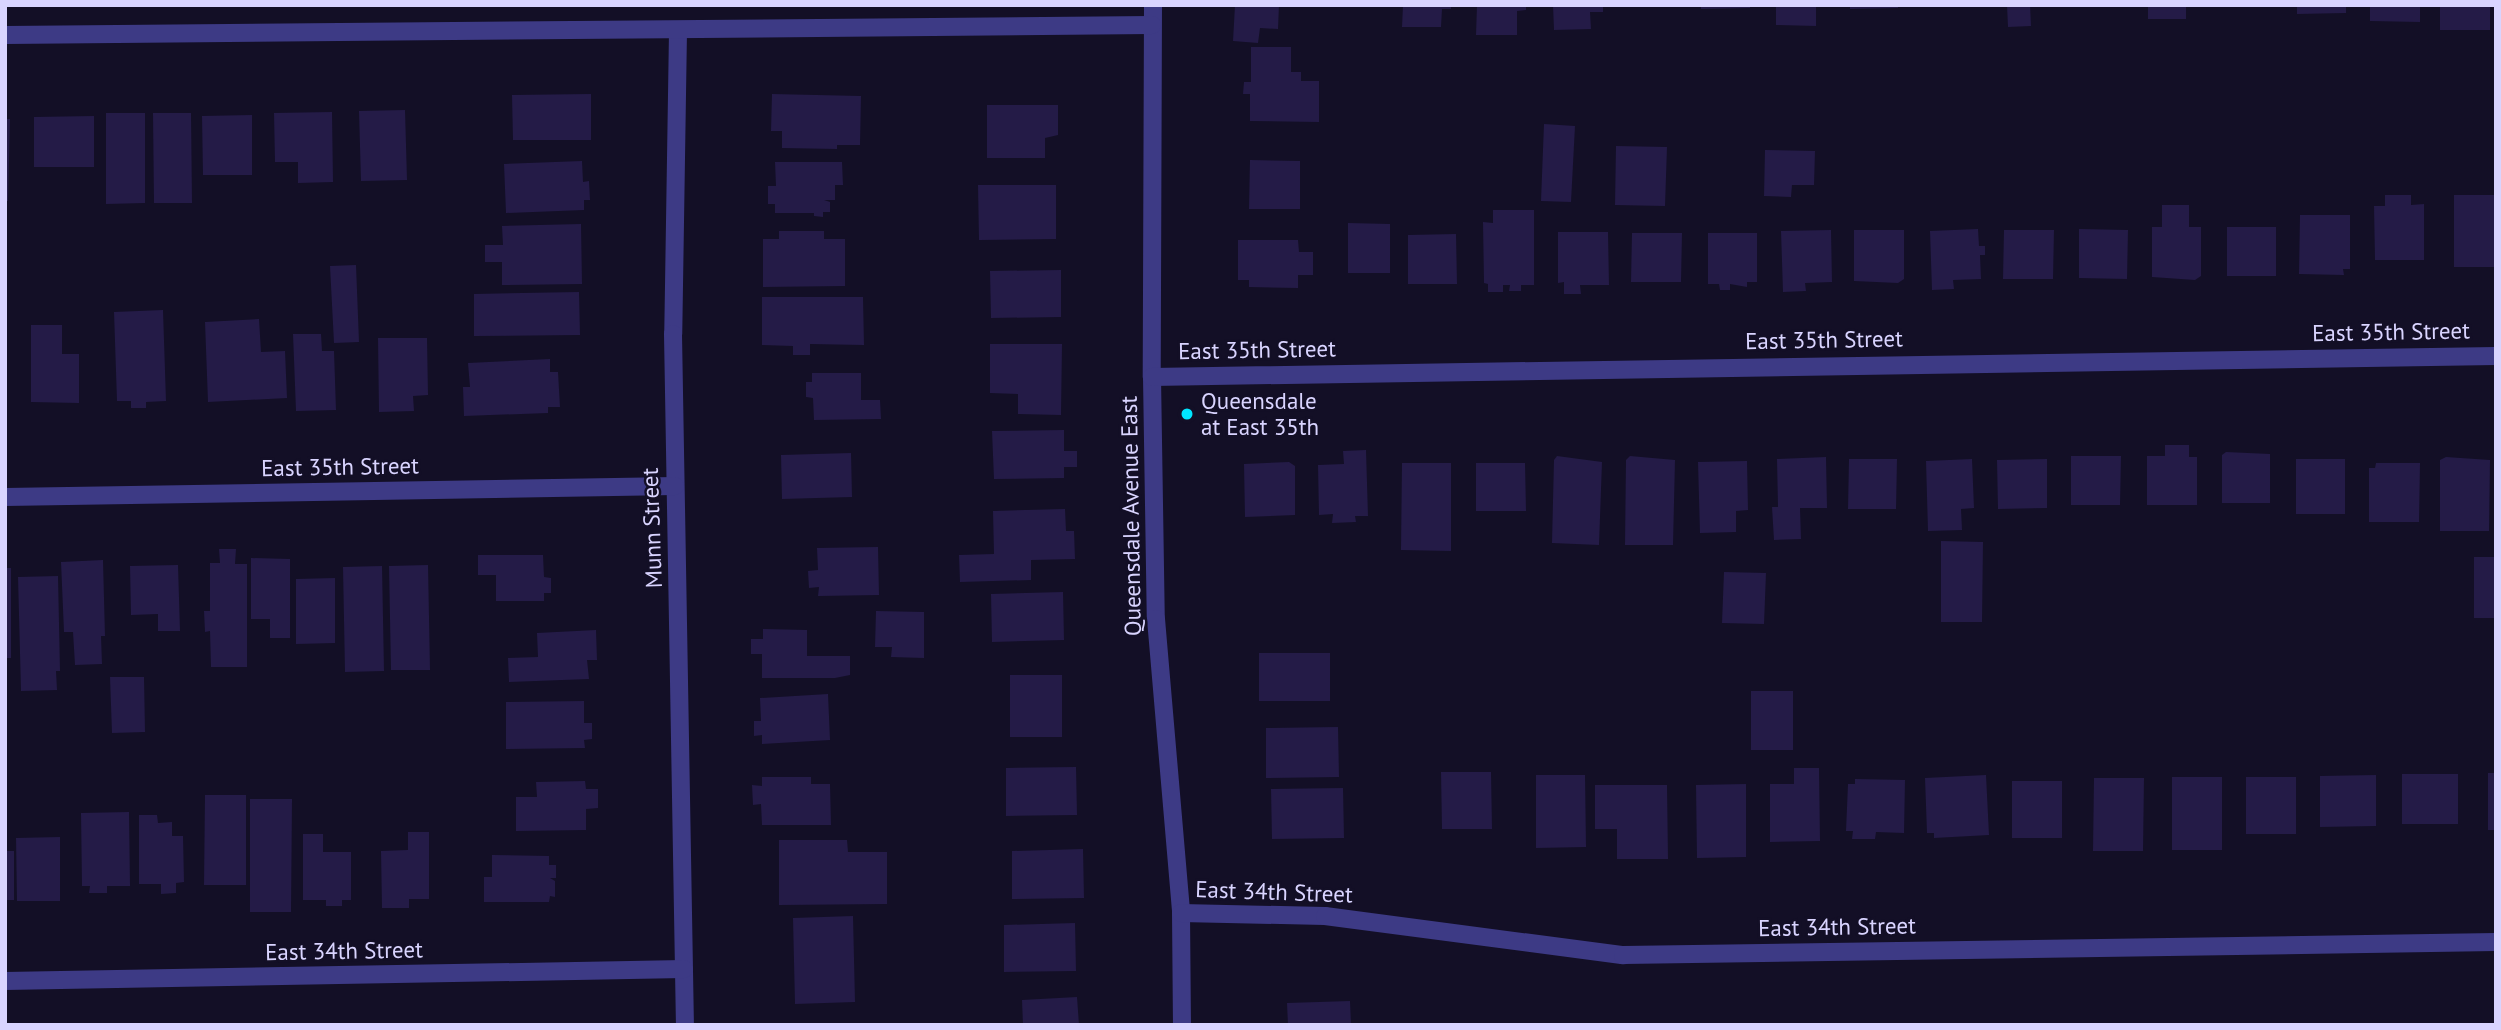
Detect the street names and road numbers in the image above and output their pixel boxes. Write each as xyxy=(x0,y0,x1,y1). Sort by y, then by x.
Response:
street label: East 35th Street xyxy=(2312,317,2470,347)
street label: East 35th Street xyxy=(1745,325,1903,355)
street label: East 35th Street xyxy=(1178,335,1336,365)
street label: Queensdale Avenue East xyxy=(1115,395,1147,637)
street label: East 35th Street xyxy=(261,452,419,482)
street label: Munn Street xyxy=(636,467,668,589)
street label: East 34th Street xyxy=(1195,875,1353,909)
street label: East 34th Street xyxy=(1758,912,1916,942)
street label: East 34th Street xyxy=(265,936,423,966)

